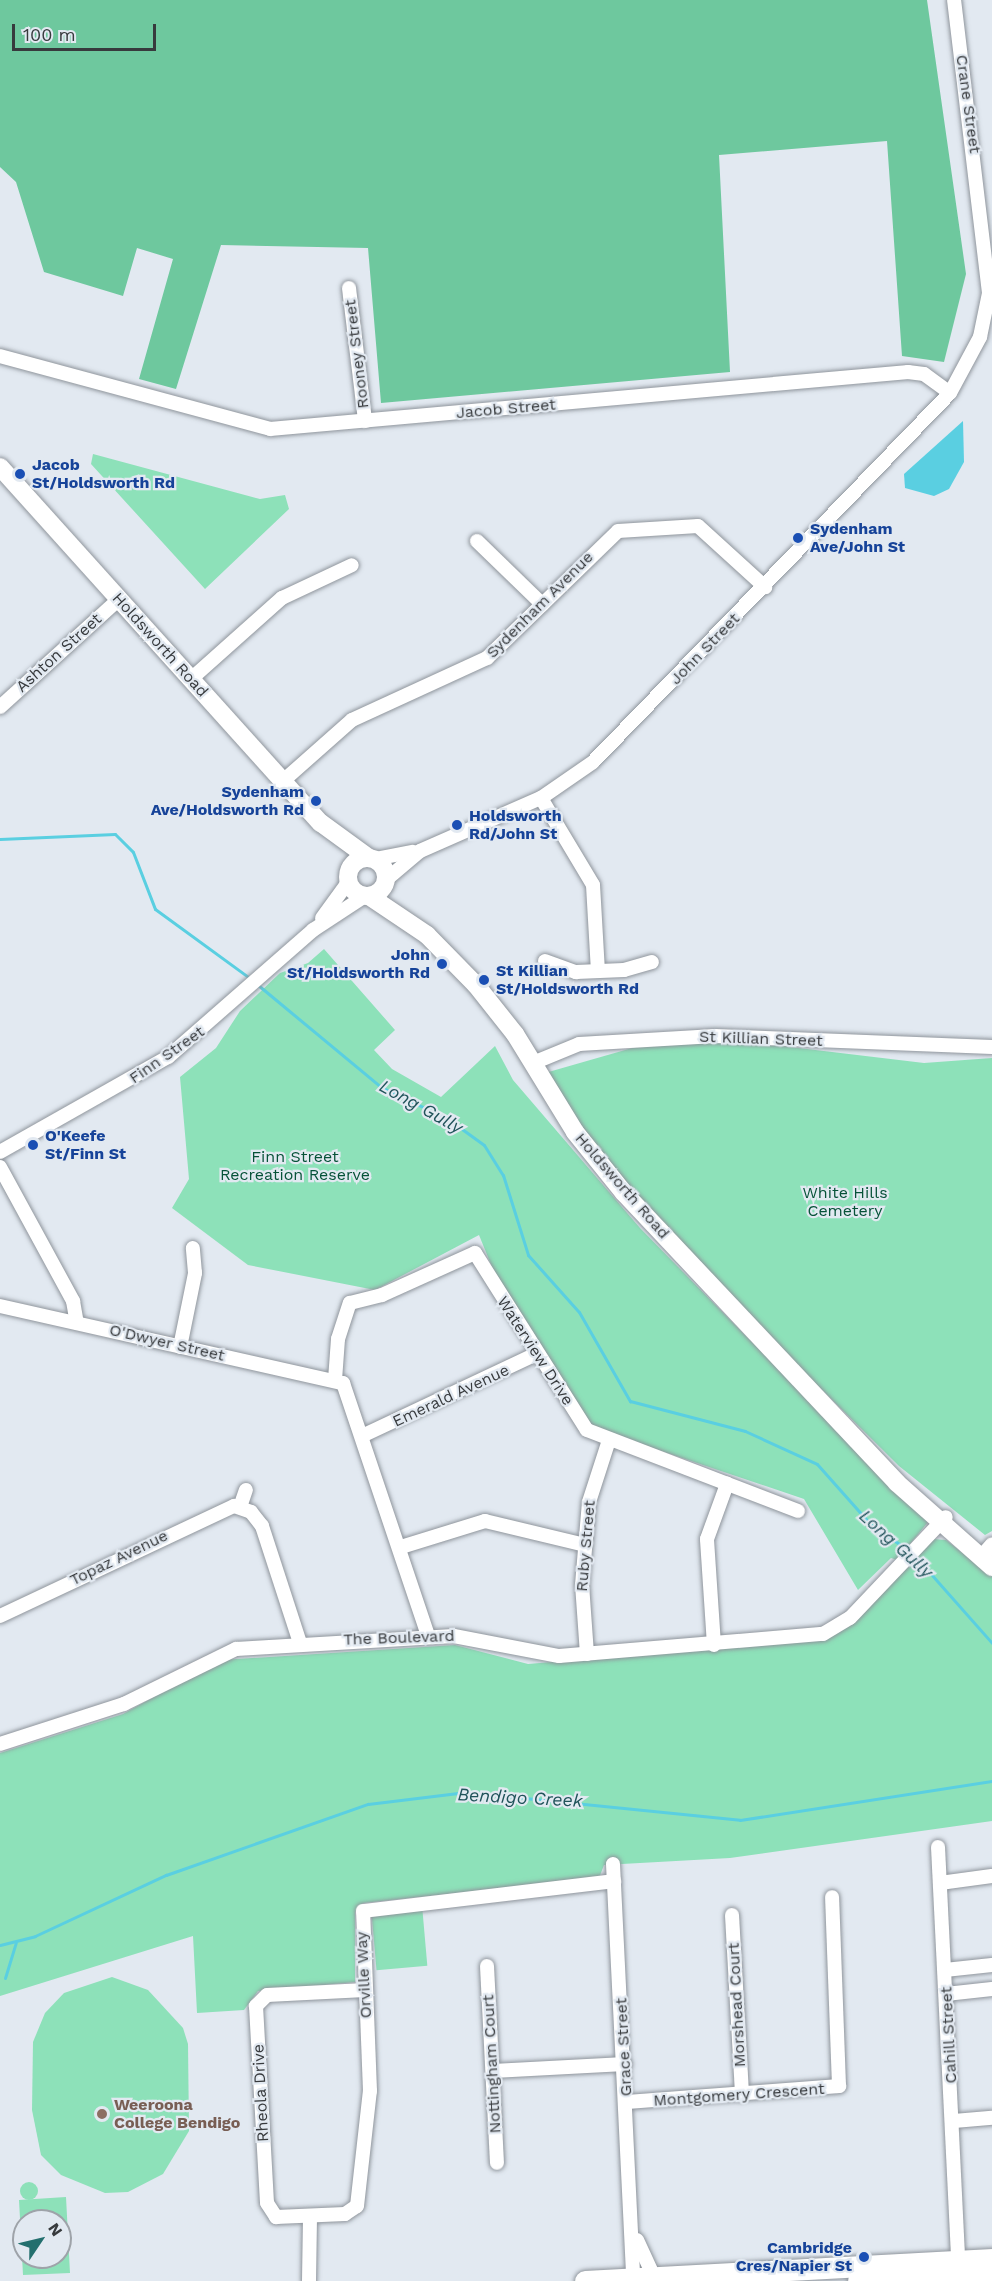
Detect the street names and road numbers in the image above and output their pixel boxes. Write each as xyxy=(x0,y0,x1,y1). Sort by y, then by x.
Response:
street label: Crane Street xyxy=(952,54,984,154)
street label: Rooney Street xyxy=(341,298,373,410)
street label: Jacob Street xyxy=(455,395,557,423)
street label: Sydenham Avenue xyxy=(482,547,598,663)
street label: Holdsworth Road xyxy=(108,589,212,701)
street label: John Street xyxy=(666,609,744,689)
street label: Ashton Street xyxy=(12,610,106,696)
street label: Finn Street xyxy=(126,1022,208,1088)
street label: St Killian Street xyxy=(699,1027,823,1051)
street label: Holdsworth Road xyxy=(571,1129,673,1243)
street label: Waterview Drive xyxy=(493,1293,577,1409)
street label: O'Dwyer Street xyxy=(107,1320,227,1366)
street label: Emerald Avenue xyxy=(389,1360,513,1432)
street label: Ruby Street xyxy=(572,1499,600,1593)
street label: Topaz Avenue xyxy=(67,1526,171,1590)
street label: The Boulevard xyxy=(343,1626,455,1650)
street label: Orville Way xyxy=(352,1931,376,2019)
street label: Morshead Court xyxy=(724,1942,750,2068)
street label: Cahill Street xyxy=(937,1986,961,2084)
street label: Nottingham Court xyxy=(479,1994,505,2134)
street label: Grace Street xyxy=(612,1997,636,2097)
street label: Rheola Drive xyxy=(249,2043,273,2143)
street label: Montgomery Crescent xyxy=(653,2079,825,2111)

